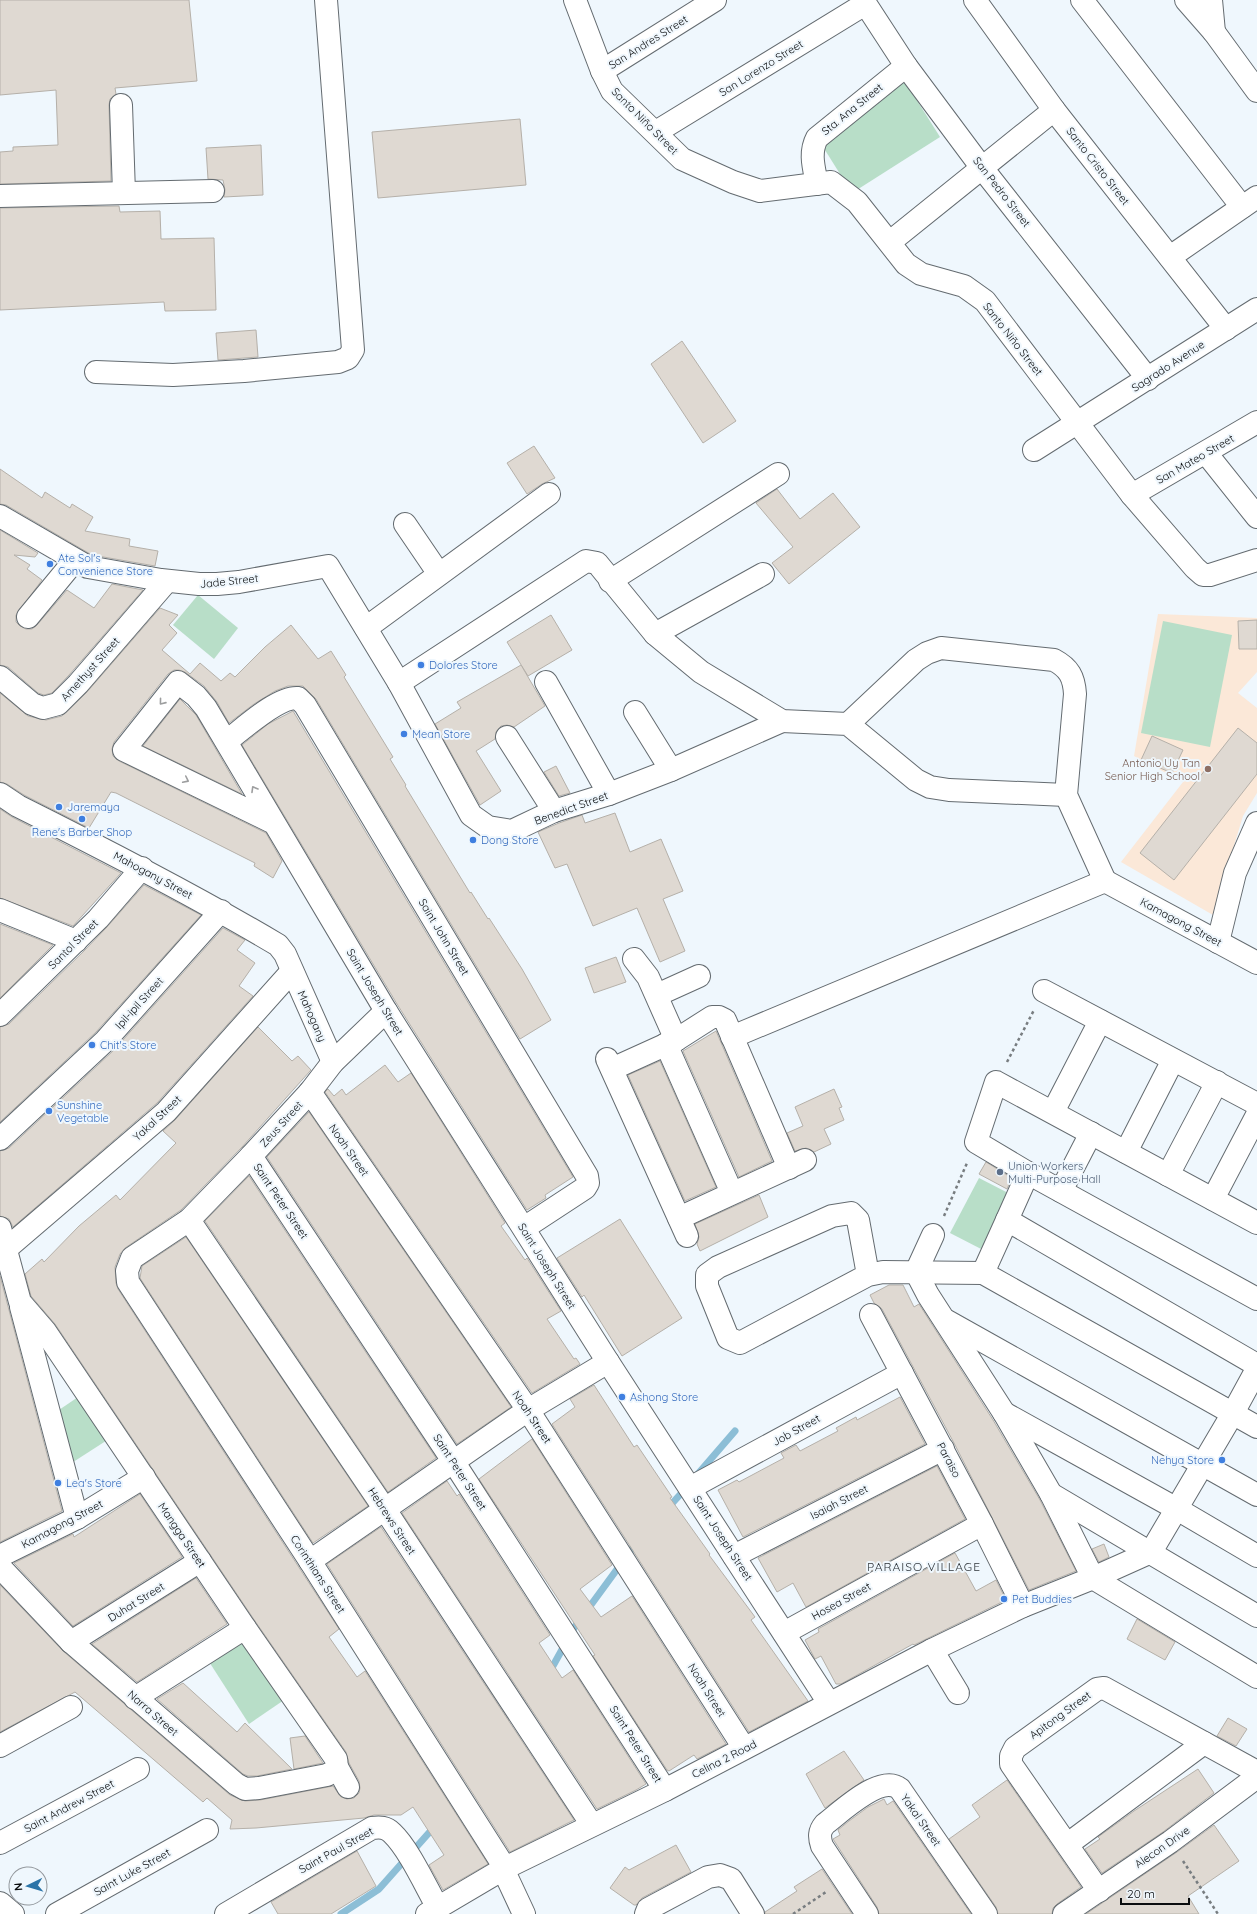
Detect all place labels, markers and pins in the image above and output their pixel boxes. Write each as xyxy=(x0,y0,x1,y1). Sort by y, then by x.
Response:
place label: Ate Sol's Convenience Store xyxy=(58,551,153,578)
marker: Ate Sol's Convenience Store xyxy=(45,559,55,569)
place label: Dolores Store xyxy=(429,658,498,672)
marker: Dolores Store xyxy=(416,660,426,670)
place label: Mean Store xyxy=(412,727,470,741)
marker: Mean Store xyxy=(399,729,409,739)
place label: Antonio Uy Tan Senior High School xyxy=(1105,756,1200,783)
marker: Antonio Uy Tan Senior High School xyxy=(1203,764,1213,774)
place label: Jaremaya xyxy=(67,800,120,814)
marker: Jaremaya xyxy=(54,802,64,812)
marker: Rene's Barber Shop xyxy=(77,814,87,824)
place label: Rene's Barber Shop xyxy=(32,825,132,839)
place label: Dong Store xyxy=(481,833,539,847)
marker: Dong Store xyxy=(468,835,478,845)
place label: Chit's Store xyxy=(100,1038,157,1052)
marker: Chit's Store xyxy=(87,1040,97,1050)
place label: Sunshine Vegetable xyxy=(57,1098,109,1125)
marker: Sunshine Vegetable xyxy=(44,1106,54,1116)
place label: Union Workers Multi-Purpose Hall xyxy=(1008,1159,1101,1186)
marker: Union Workers Multi-Purpose Hall xyxy=(995,1167,1005,1177)
place label: Ashong Store xyxy=(630,1390,698,1404)
marker: Ashong Store xyxy=(617,1392,627,1402)
place label: Nehya Store xyxy=(1151,1453,1214,1467)
marker: Nehya Store xyxy=(1217,1455,1227,1465)
place label: Lea's Store xyxy=(66,1476,122,1490)
marker: Lea's Store xyxy=(53,1478,63,1488)
place label: Pet Buddies xyxy=(1012,1592,1072,1606)
marker: Pet Buddies xyxy=(999,1594,1009,1604)

